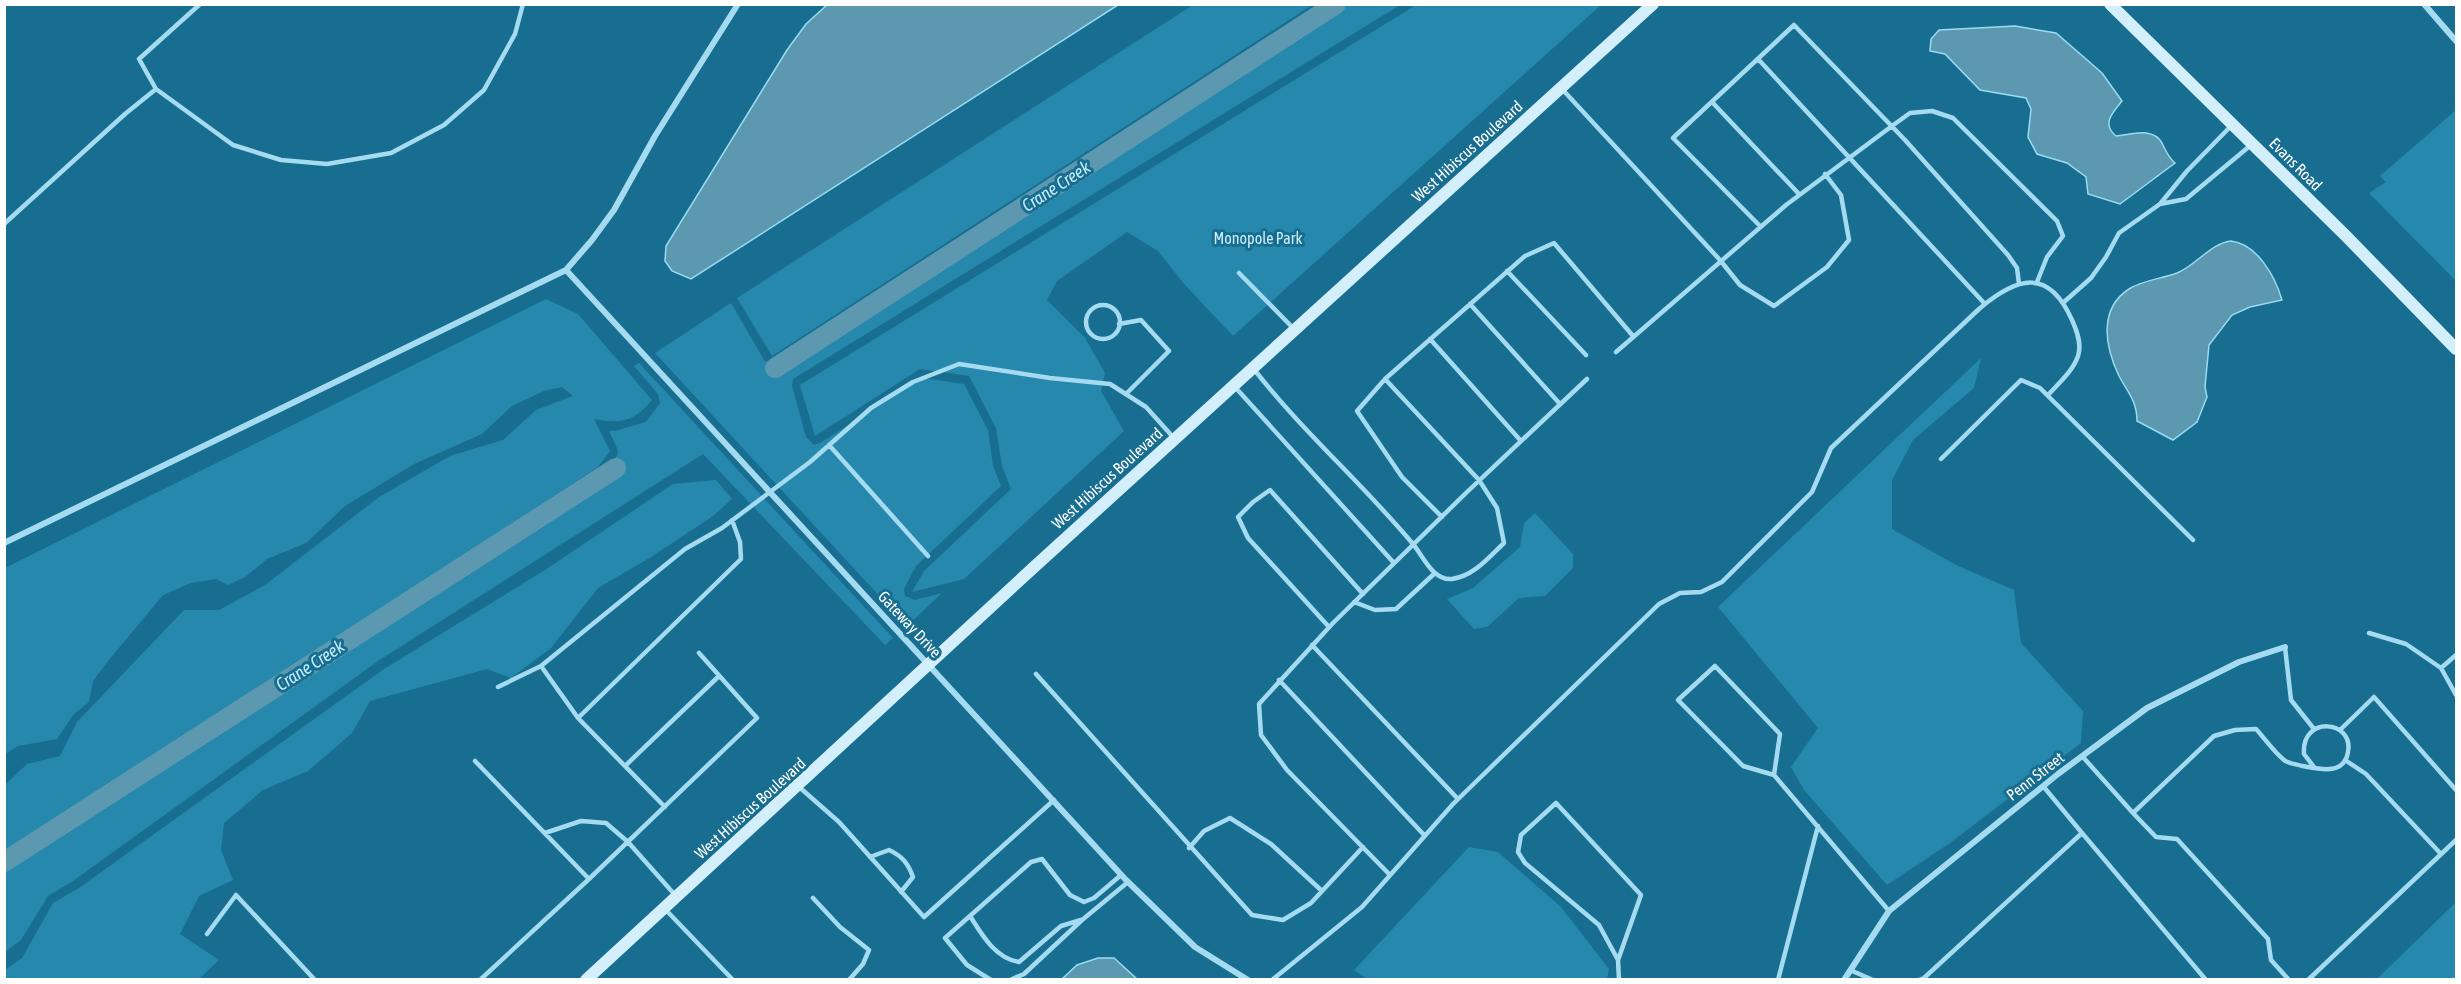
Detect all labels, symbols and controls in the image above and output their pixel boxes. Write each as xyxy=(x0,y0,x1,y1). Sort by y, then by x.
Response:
street label: West Hibiscus Boulevard xyxy=(1408,97,1526,205)
street label: Evans Road xyxy=(2266,134,2326,194)
water label: Crane Creek xyxy=(1018,156,1095,216)
park label: Monopole Park xyxy=(1214,229,1302,248)
street label: West Hibiscus Boulevard xyxy=(1048,424,1166,532)
street label: Gateway Drive xyxy=(874,587,945,662)
water label: Crane Creek xyxy=(272,635,349,695)
street label: Penn Street xyxy=(2003,748,2068,804)
street label: West Hibiscus Boulevard xyxy=(691,754,809,862)

